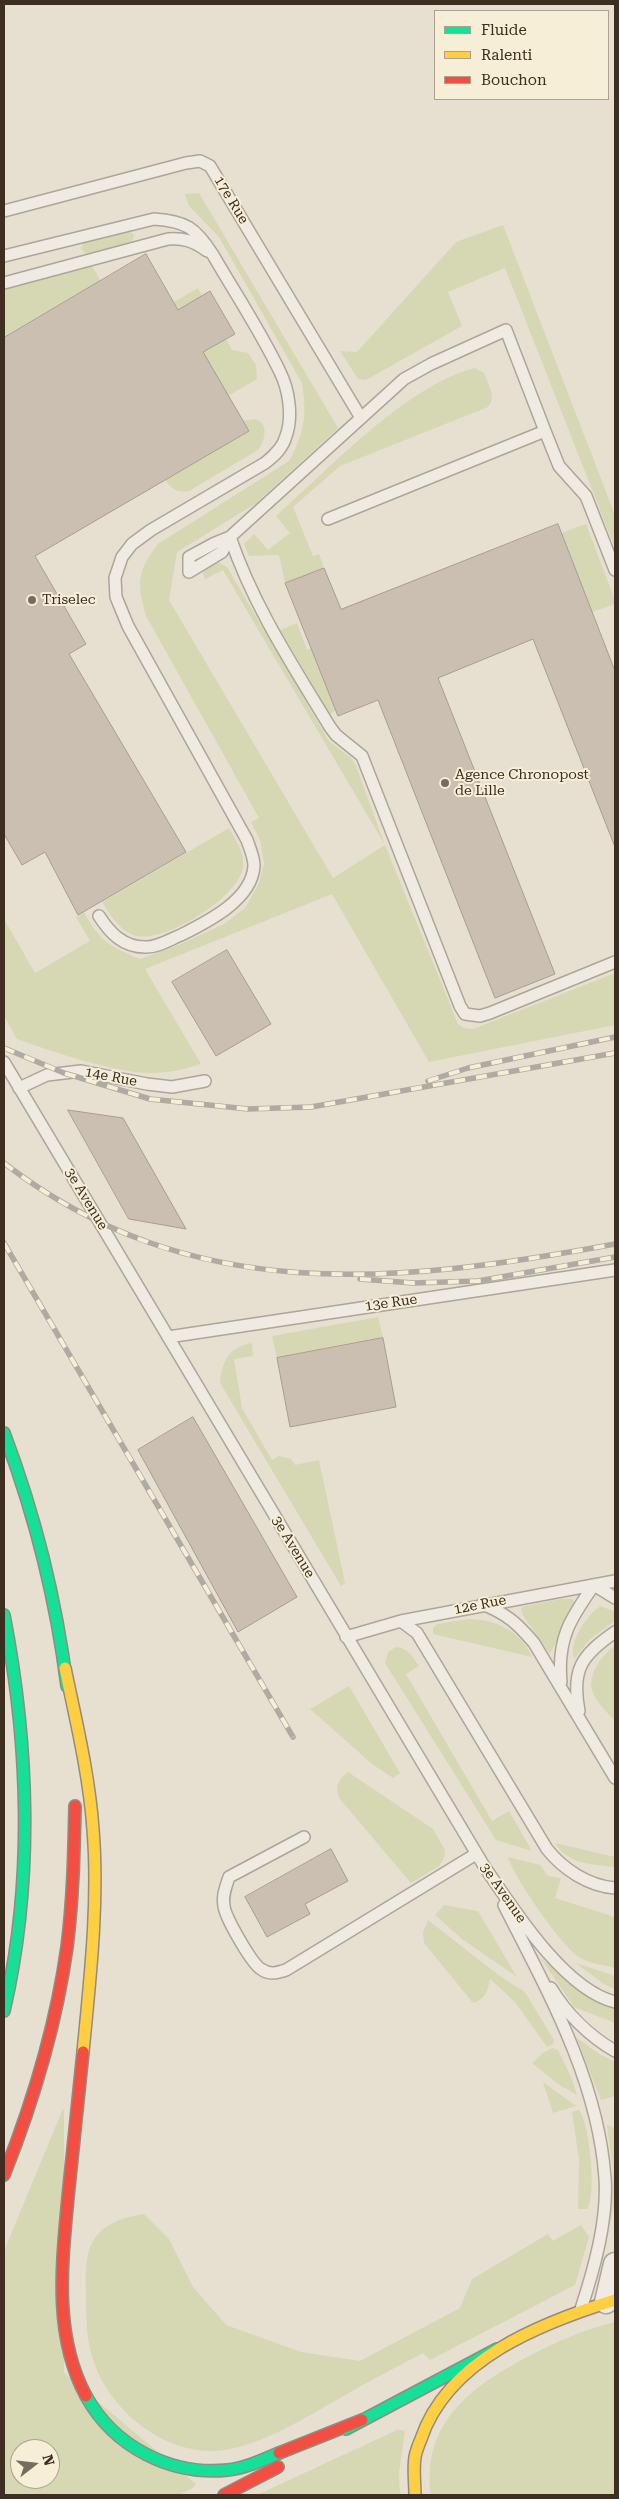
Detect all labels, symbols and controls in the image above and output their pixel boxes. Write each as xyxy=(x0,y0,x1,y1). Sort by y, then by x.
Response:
legend xyxy=(434,10,609,100)
text: Fluide xyxy=(481,21,527,39)
text: Ralenti xyxy=(481,46,532,64)
text: Bouchon xyxy=(481,71,547,89)
street label: 17e Rue xyxy=(210,173,252,227)
place label: Triselec xyxy=(42,592,96,608)
marker: Triselec xyxy=(26,594,38,606)
place label: Agence Chronopost de Lille xyxy=(455,767,589,800)
marker: Agence Chronopost de Lille xyxy=(439,777,451,789)
street label: 14e Rue xyxy=(83,1064,139,1090)
street label: 3e Avenue xyxy=(61,1165,111,1233)
street label: 13e Rue xyxy=(364,1291,418,1315)
street label: 3e Avenue xyxy=(268,1513,318,1581)
street label: 12e Rue xyxy=(452,1592,508,1618)
street label: 3e Avenue xyxy=(476,1860,530,1926)
north arrow xyxy=(10,2439,60,2489)
text: N xyxy=(39,2453,58,2468)

